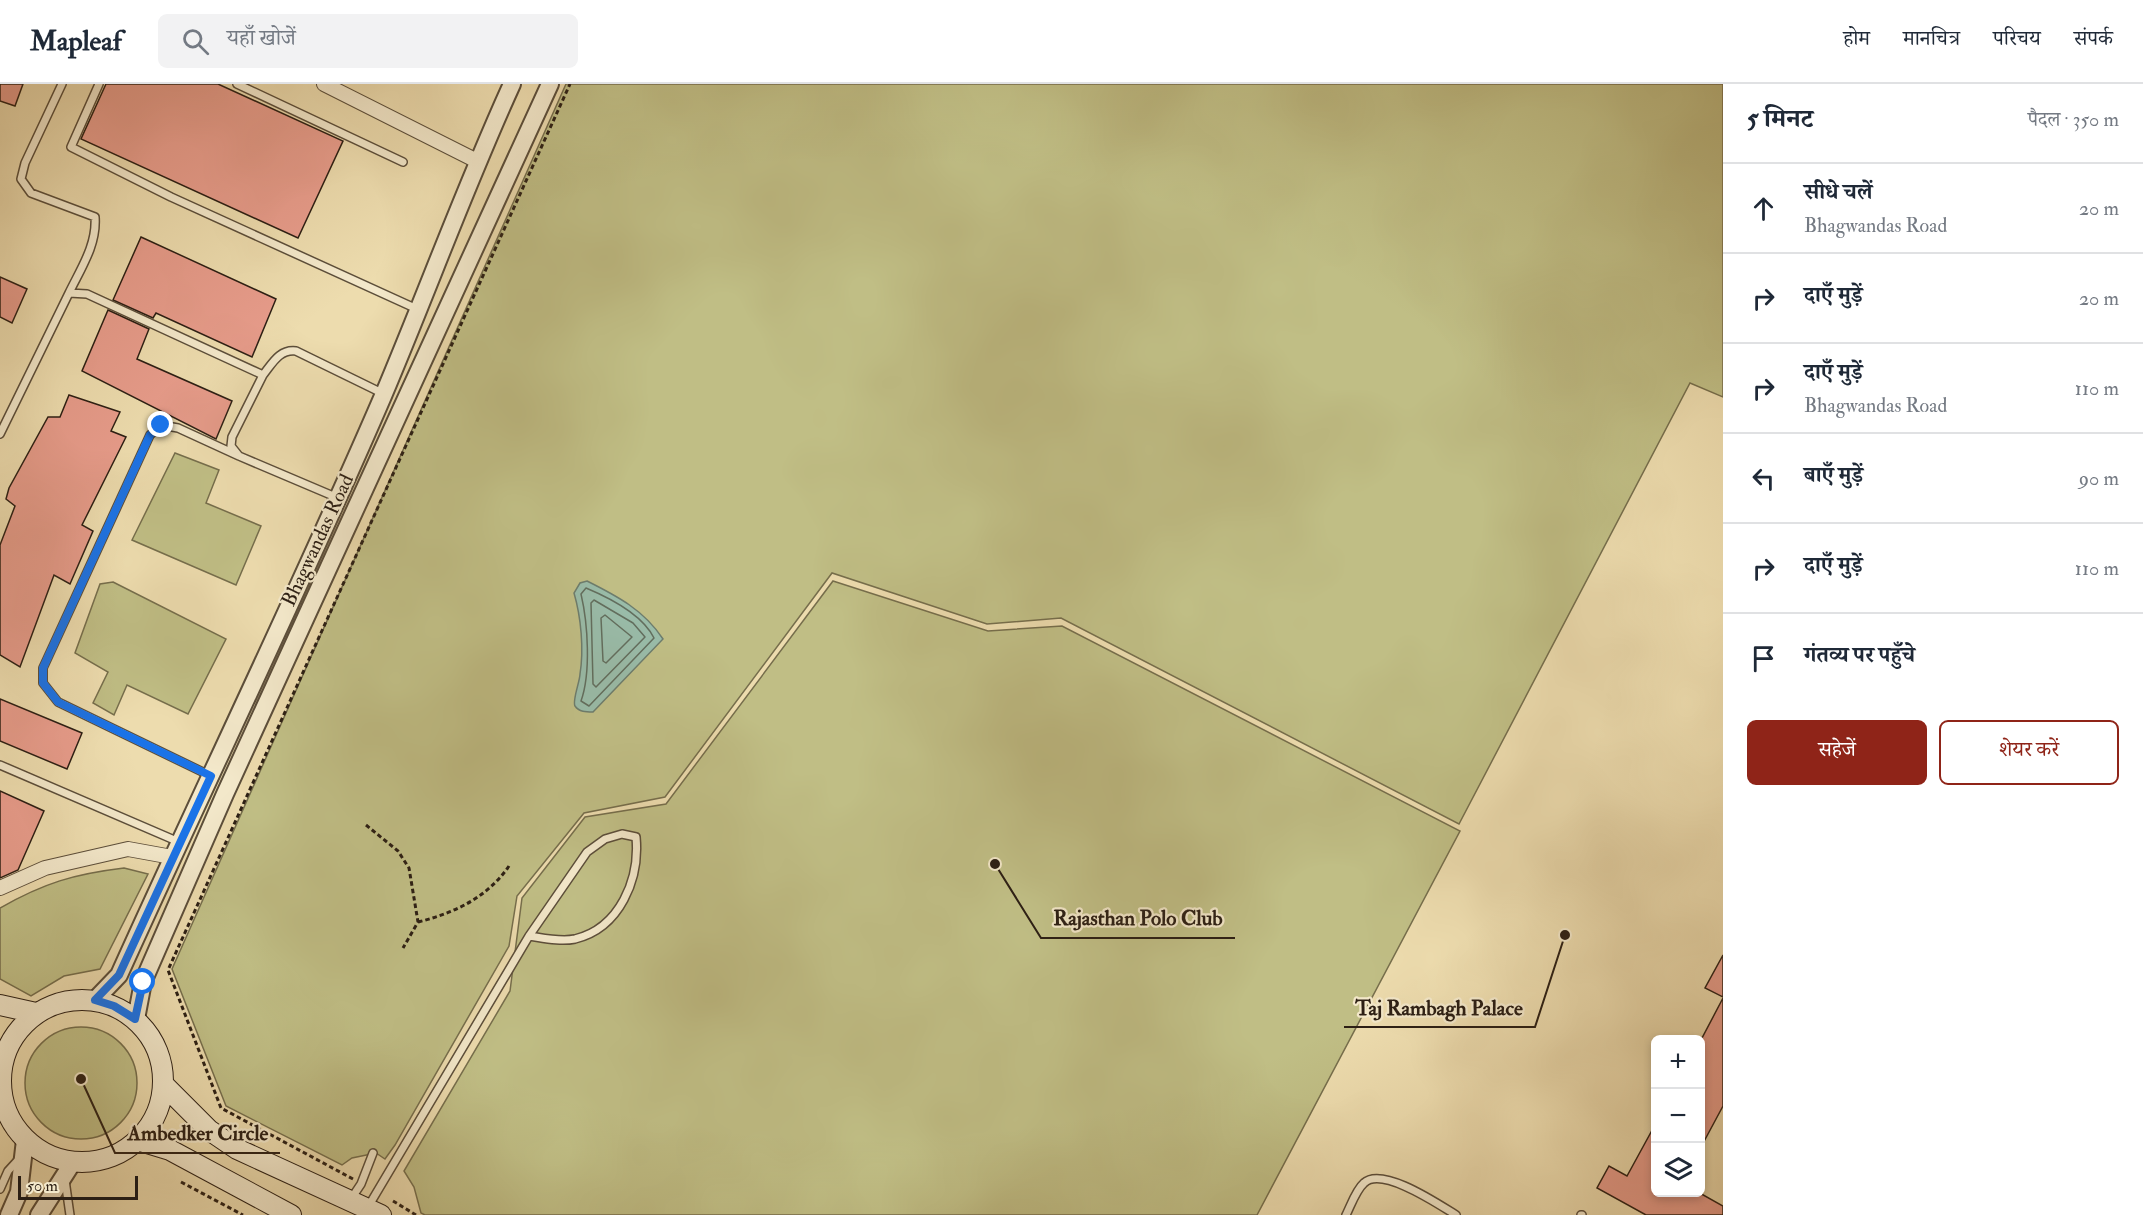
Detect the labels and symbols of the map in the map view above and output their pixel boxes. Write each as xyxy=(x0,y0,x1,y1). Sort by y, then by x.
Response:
route end xyxy=(147,411,173,437)
street label: Bhagwandas Road xyxy=(276,470,359,610)
callout: Rajasthan Polo Club xyxy=(1041,899,1235,938)
text: Rajasthan Polo Club xyxy=(1053,905,1223,932)
route start xyxy=(129,968,155,994)
callout: Taj Rambagh Palace xyxy=(1344,988,1535,1027)
text: Taj Rambagh Palace xyxy=(1354,995,1523,1022)
callout: Ambedker Circle xyxy=(115,1114,280,1153)
text: Ambedker Circle xyxy=(127,1120,269,1147)
scale bar xyxy=(18,1173,138,1200)

